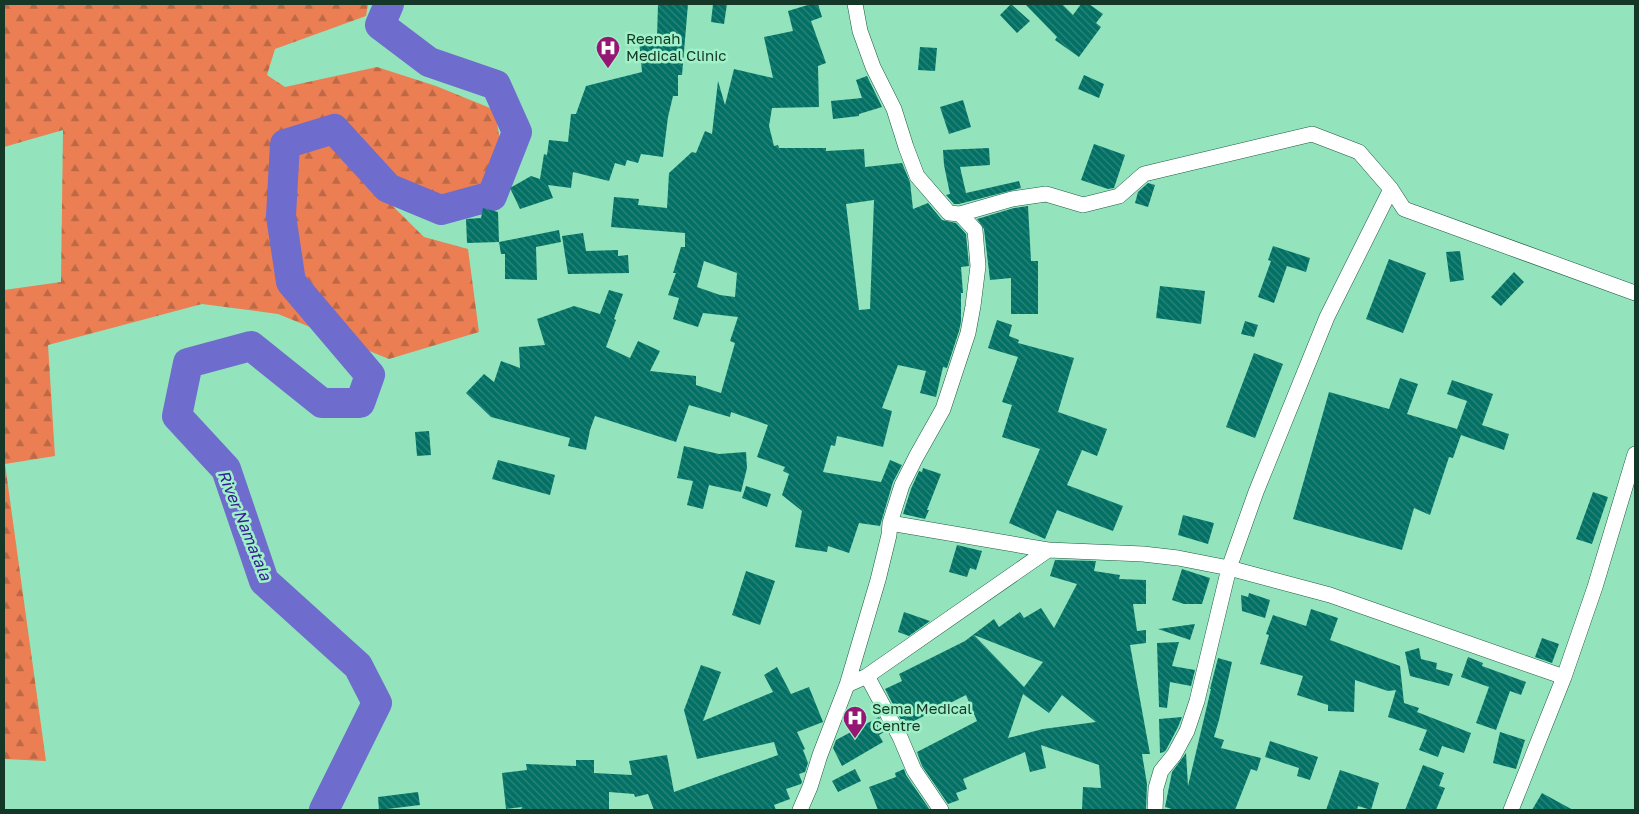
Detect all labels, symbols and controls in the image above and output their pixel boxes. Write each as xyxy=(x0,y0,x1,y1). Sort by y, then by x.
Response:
place label: Reenah Medical Clinic xyxy=(626,29,727,64)
hospital icon: Reenah Medical Clinic xyxy=(595,35,621,69)
water label: River Namatala xyxy=(214,467,277,584)
place label: Sema Medical Centre xyxy=(872,699,972,734)
hospital icon: Sema Medical Centre xyxy=(842,705,868,739)

